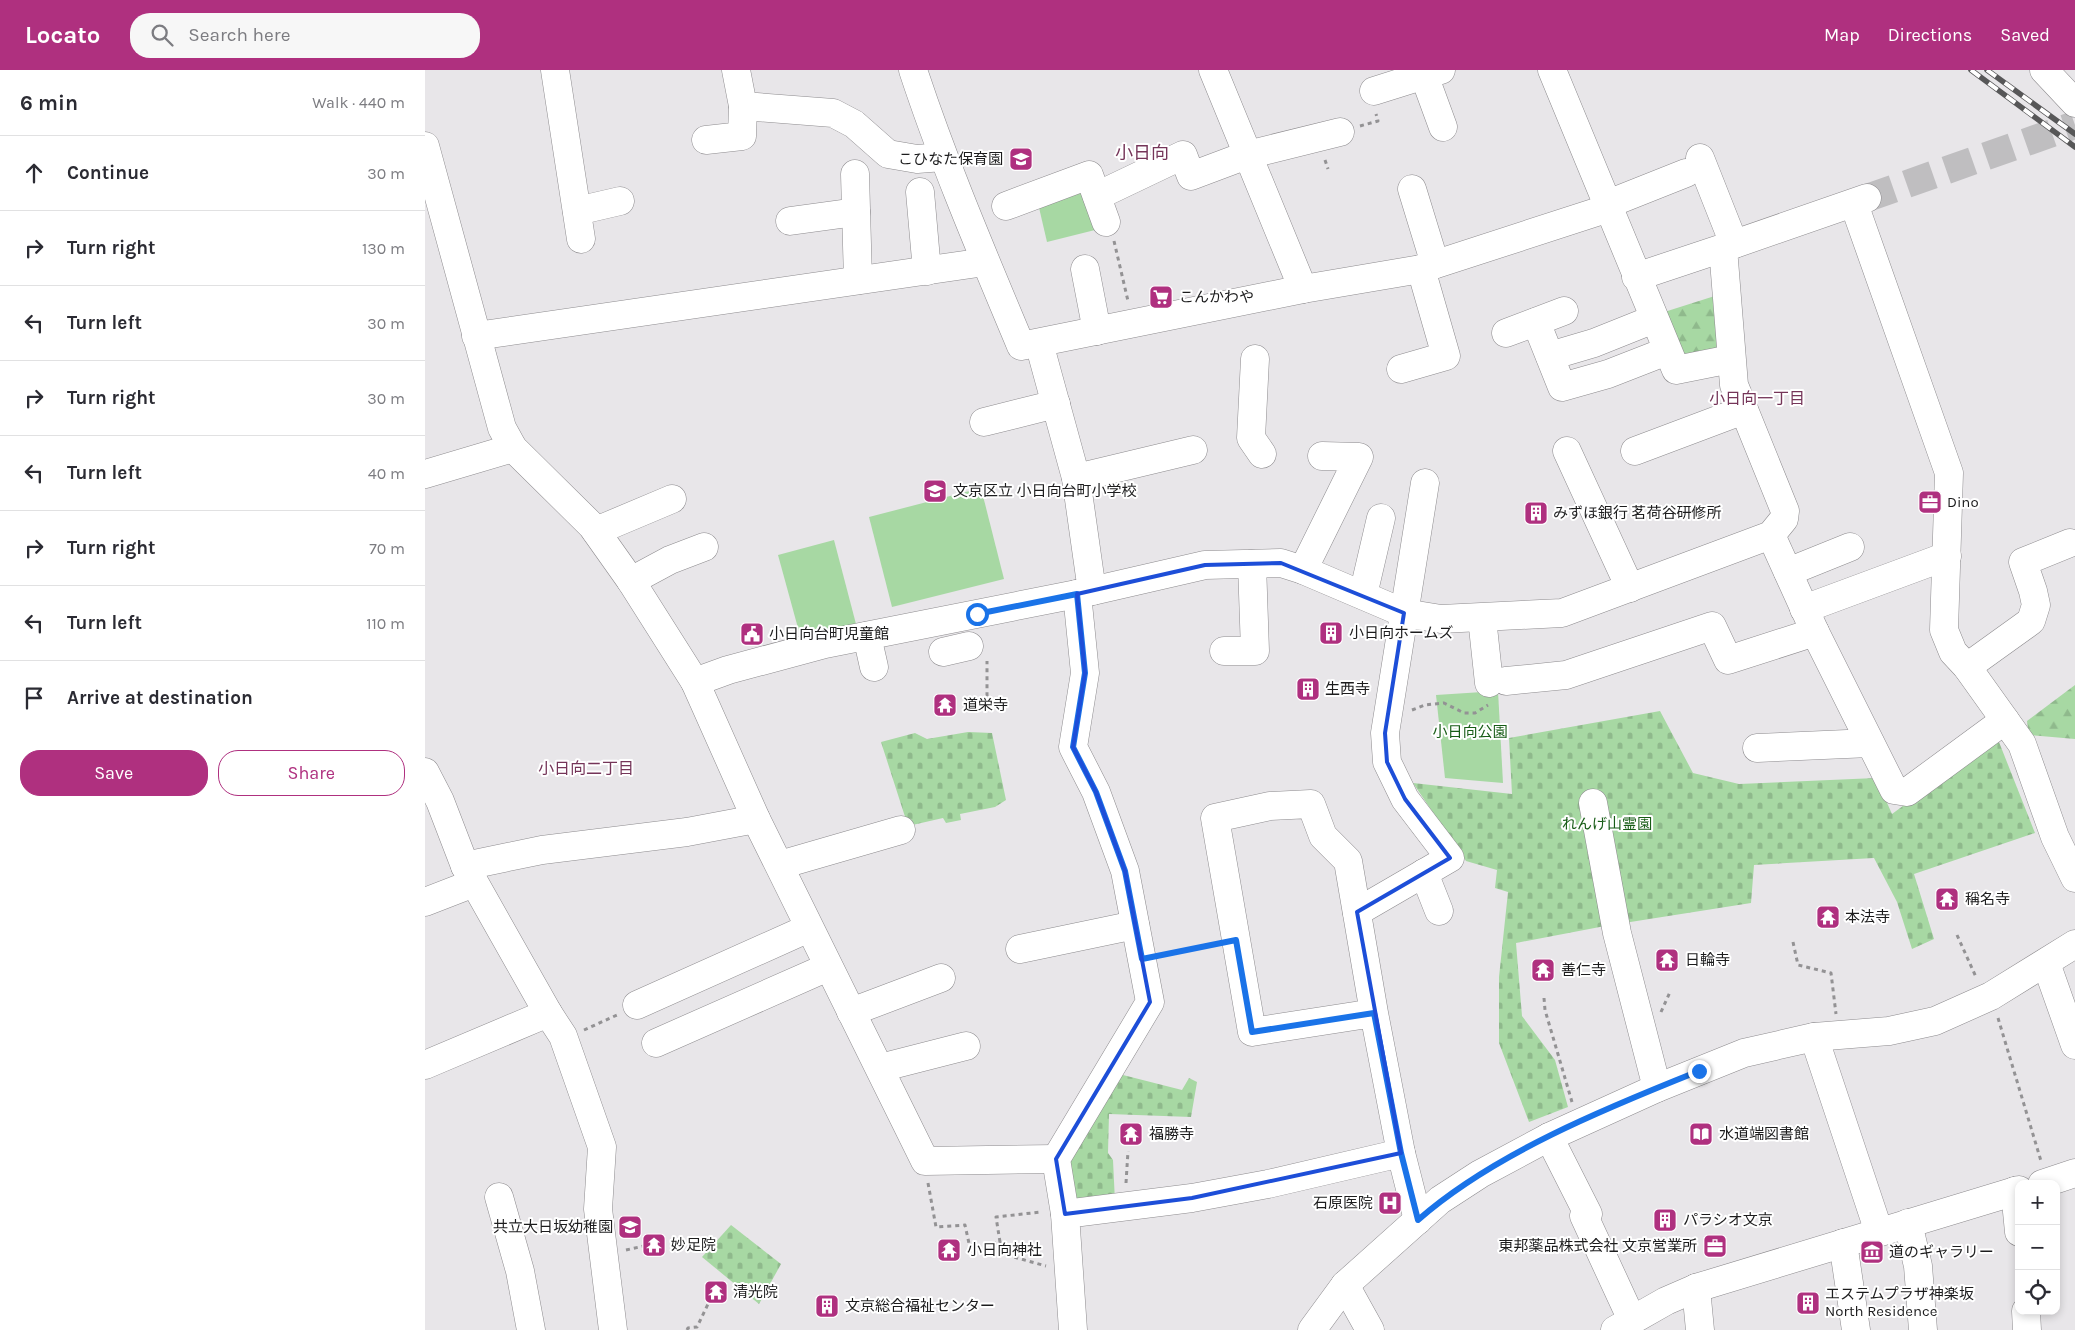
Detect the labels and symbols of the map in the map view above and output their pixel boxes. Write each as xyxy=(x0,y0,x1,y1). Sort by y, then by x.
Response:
district label: 小日向 xyxy=(1115,142,1169,164)
school or university icon: こひなた保育園 xyxy=(1008,146,1034,172)
place label: こひなた保育園 xyxy=(898,150,1003,168)
supermarket icon: こんかわや xyxy=(1148,284,1174,310)
place label: こんかわや xyxy=(1179,288,1254,306)
district label: 小日向一丁目 xyxy=(1709,389,1805,408)
school or university icon: 文京区立 小日向台町小学校 xyxy=(922,478,948,504)
place label: 文京区立 小日向台町小学校 xyxy=(953,482,1137,500)
office icon: Dino xyxy=(1917,489,1943,515)
place label: Dino xyxy=(1947,493,1979,511)
building icon: みずほ銀行 茗荷谷研修所 xyxy=(1523,500,1549,526)
place label: みずほ銀行 茗荷谷研修所 xyxy=(1553,504,1722,522)
route start xyxy=(966,603,989,626)
building icon: 小日向ホームズ xyxy=(1318,620,1344,646)
public building icon: 小日向台町児童館 xyxy=(739,621,765,647)
place label: 小日向ホームズ xyxy=(1349,624,1454,642)
place label: 小日向台町児童館 xyxy=(769,625,889,643)
building icon: 生西寺 xyxy=(1295,676,1321,702)
place label: 生西寺 xyxy=(1325,680,1370,698)
temple icon: 道栄寺 xyxy=(932,692,958,718)
place label: 道栄寺 xyxy=(963,696,1008,714)
park label: 小日向公園 xyxy=(1432,723,1508,741)
district label: 小日向二丁目 xyxy=(538,759,634,778)
park label: れんげ山霊園 xyxy=(1562,815,1652,833)
temple icon: 稱名寺 xyxy=(1934,886,1960,912)
place label: 稱名寺 xyxy=(1965,890,2010,908)
temple icon: 本法寺 xyxy=(1815,904,1841,930)
place label: 本法寺 xyxy=(1845,908,1890,926)
temple icon: 日輪寺 xyxy=(1654,947,1680,973)
place label: 日輪寺 xyxy=(1685,951,1730,969)
temple icon: 善仁寺 xyxy=(1530,957,1556,983)
place label: 善仁寺 xyxy=(1561,961,1606,979)
route end xyxy=(1688,1060,1711,1083)
temple icon: 福勝寺 xyxy=(1118,1121,1144,1147)
library icon: 水道端図書館 xyxy=(1688,1121,1714,1147)
place label: 福勝寺 xyxy=(1149,1125,1194,1143)
place label: 水道端図書館 xyxy=(1719,1125,1809,1143)
hospital icon: 石原医院 xyxy=(1377,1190,1403,1216)
place label: 石原医院 xyxy=(1313,1194,1373,1212)
building icon: パラシオ文京 xyxy=(1652,1207,1678,1233)
place label: パラシオ文京 xyxy=(1683,1211,1773,1229)
school or university icon: 共立大日坂幼稚園 xyxy=(617,1214,643,1240)
place label: 共立大日坂幼稚園 xyxy=(493,1218,613,1236)
temple icon: 妙足院 xyxy=(641,1232,667,1258)
office icon: 東邦薬品株式会社 文京営業所 xyxy=(1702,1233,1728,1259)
place label: 妙足院 xyxy=(671,1236,716,1254)
temple icon: 小日向神社 xyxy=(936,1237,962,1263)
place label: 東邦薬品株式会社 文京営業所 xyxy=(1498,1237,1697,1255)
museum icon: 道のギャラリー xyxy=(1859,1239,1885,1265)
place label: 小日向神社 xyxy=(967,1241,1042,1259)
place label: 道のギャラリー xyxy=(1889,1243,1994,1261)
temple icon: 清光院 xyxy=(703,1279,729,1305)
place label: 清光院 xyxy=(733,1283,778,1301)
place label: エステムプラザ神楽坂 North Residence xyxy=(1825,1285,1974,1320)
building icon: エステムプラザ神楽坂 North Residence xyxy=(1795,1290,1821,1316)
building icon: 文京総合福祉センター xyxy=(814,1293,840,1319)
place label: 文京総合福祉センター xyxy=(845,1297,995,1315)

